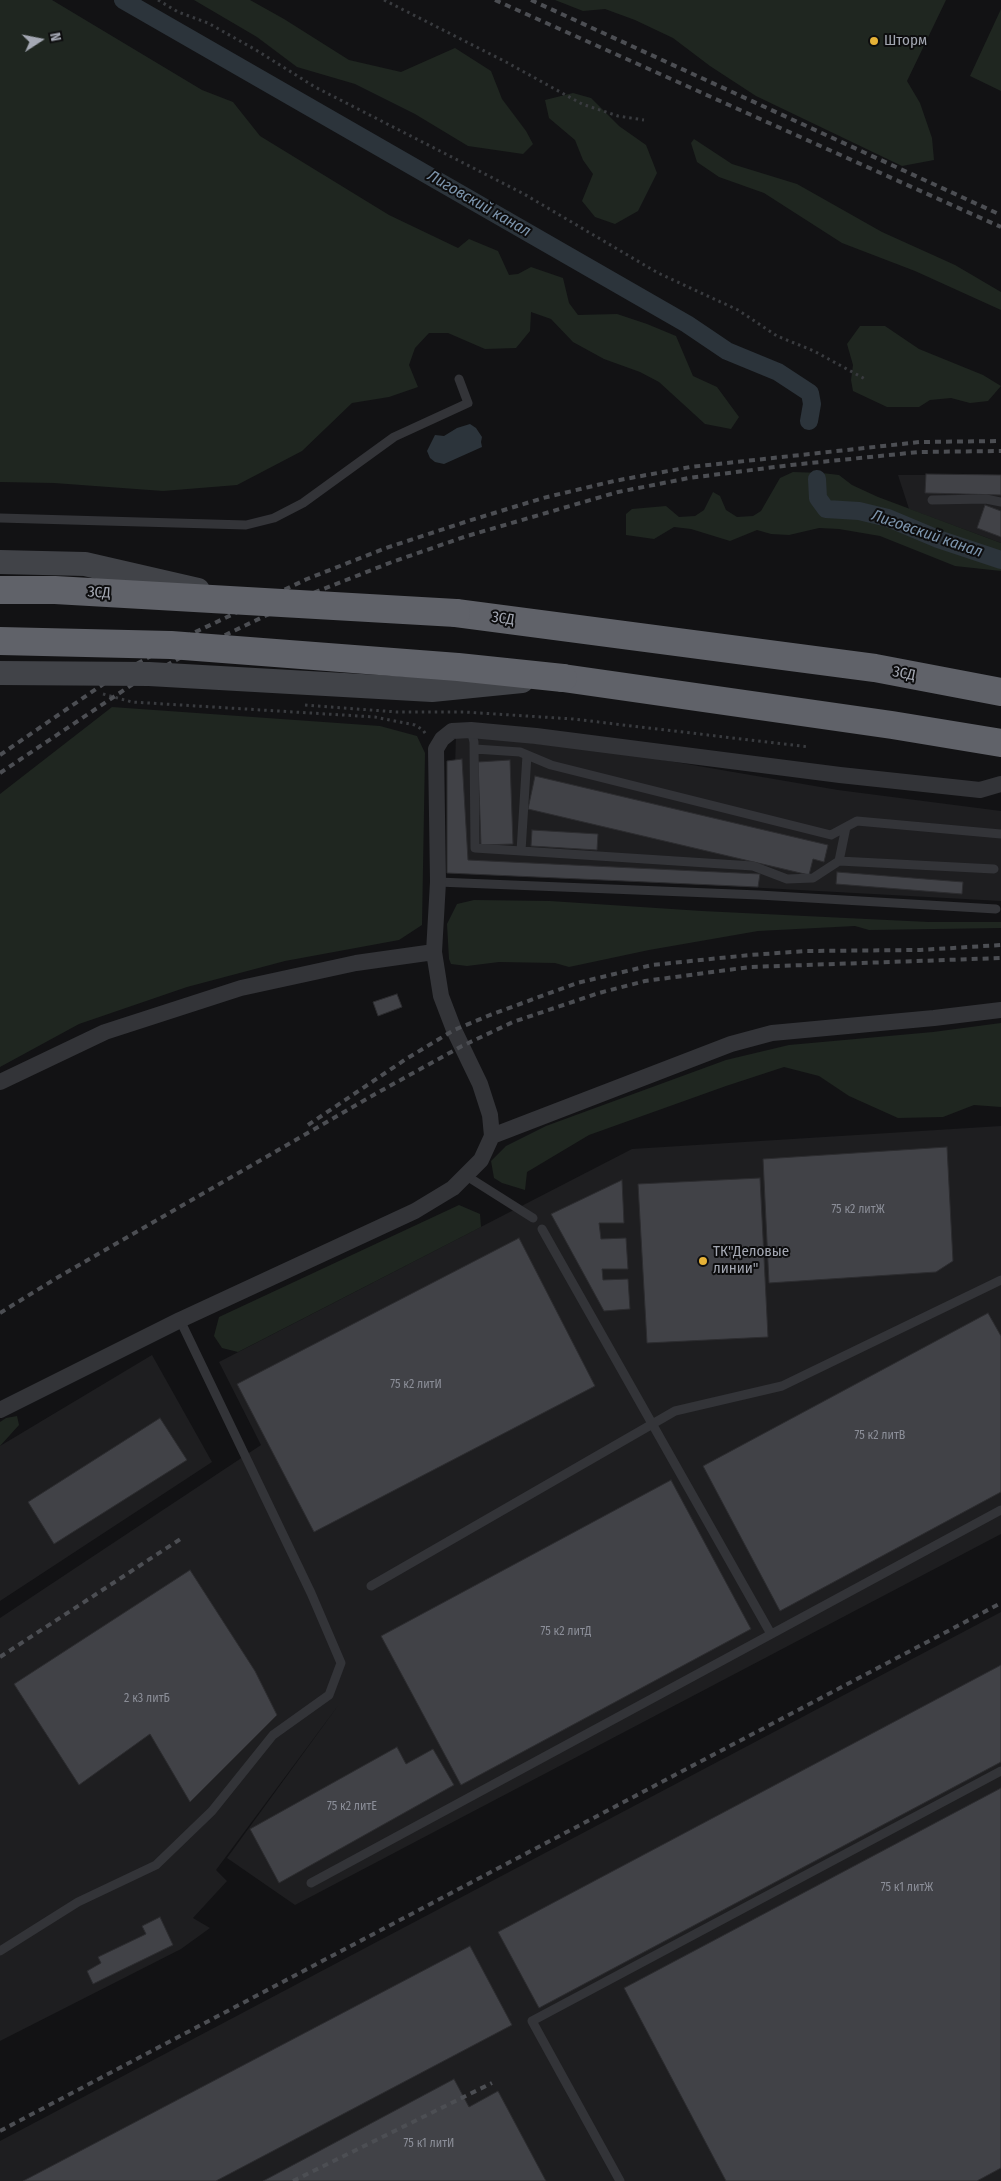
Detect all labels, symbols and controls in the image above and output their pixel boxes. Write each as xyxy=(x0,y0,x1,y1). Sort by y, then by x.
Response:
north arrow xyxy=(15,15,65,65)
text: N xyxy=(46,31,64,43)
place label: Шторм xyxy=(884,32,927,50)
marker: Шторм xyxy=(868,35,880,47)
water label: Лиговский канал xyxy=(424,167,534,241)
water label: Лиговский канал xyxy=(869,506,985,562)
street label: ЗСД xyxy=(87,583,111,603)
street label: ЗСД xyxy=(490,608,516,630)
street label: ЗСД xyxy=(891,663,917,685)
house number: 75 к2 литЖ xyxy=(831,1203,885,1217)
place label: ТК"Деловые линии" xyxy=(713,1243,789,1278)
marker: ТК"Деловые линии" xyxy=(697,1255,709,1267)
house number: 75 к2 литИ xyxy=(390,1378,442,1392)
house number: 75 к2 литВ xyxy=(855,1429,905,1443)
house number: 75 к2 литД xyxy=(541,1625,591,1639)
house number: 2 к3 литБ xyxy=(124,1692,170,1706)
house number: 75 к2 литЕ xyxy=(327,1800,377,1814)
house number: 75 к1 литЖ xyxy=(881,1881,933,1895)
house number: 75 к1 литИ xyxy=(404,2137,454,2151)

